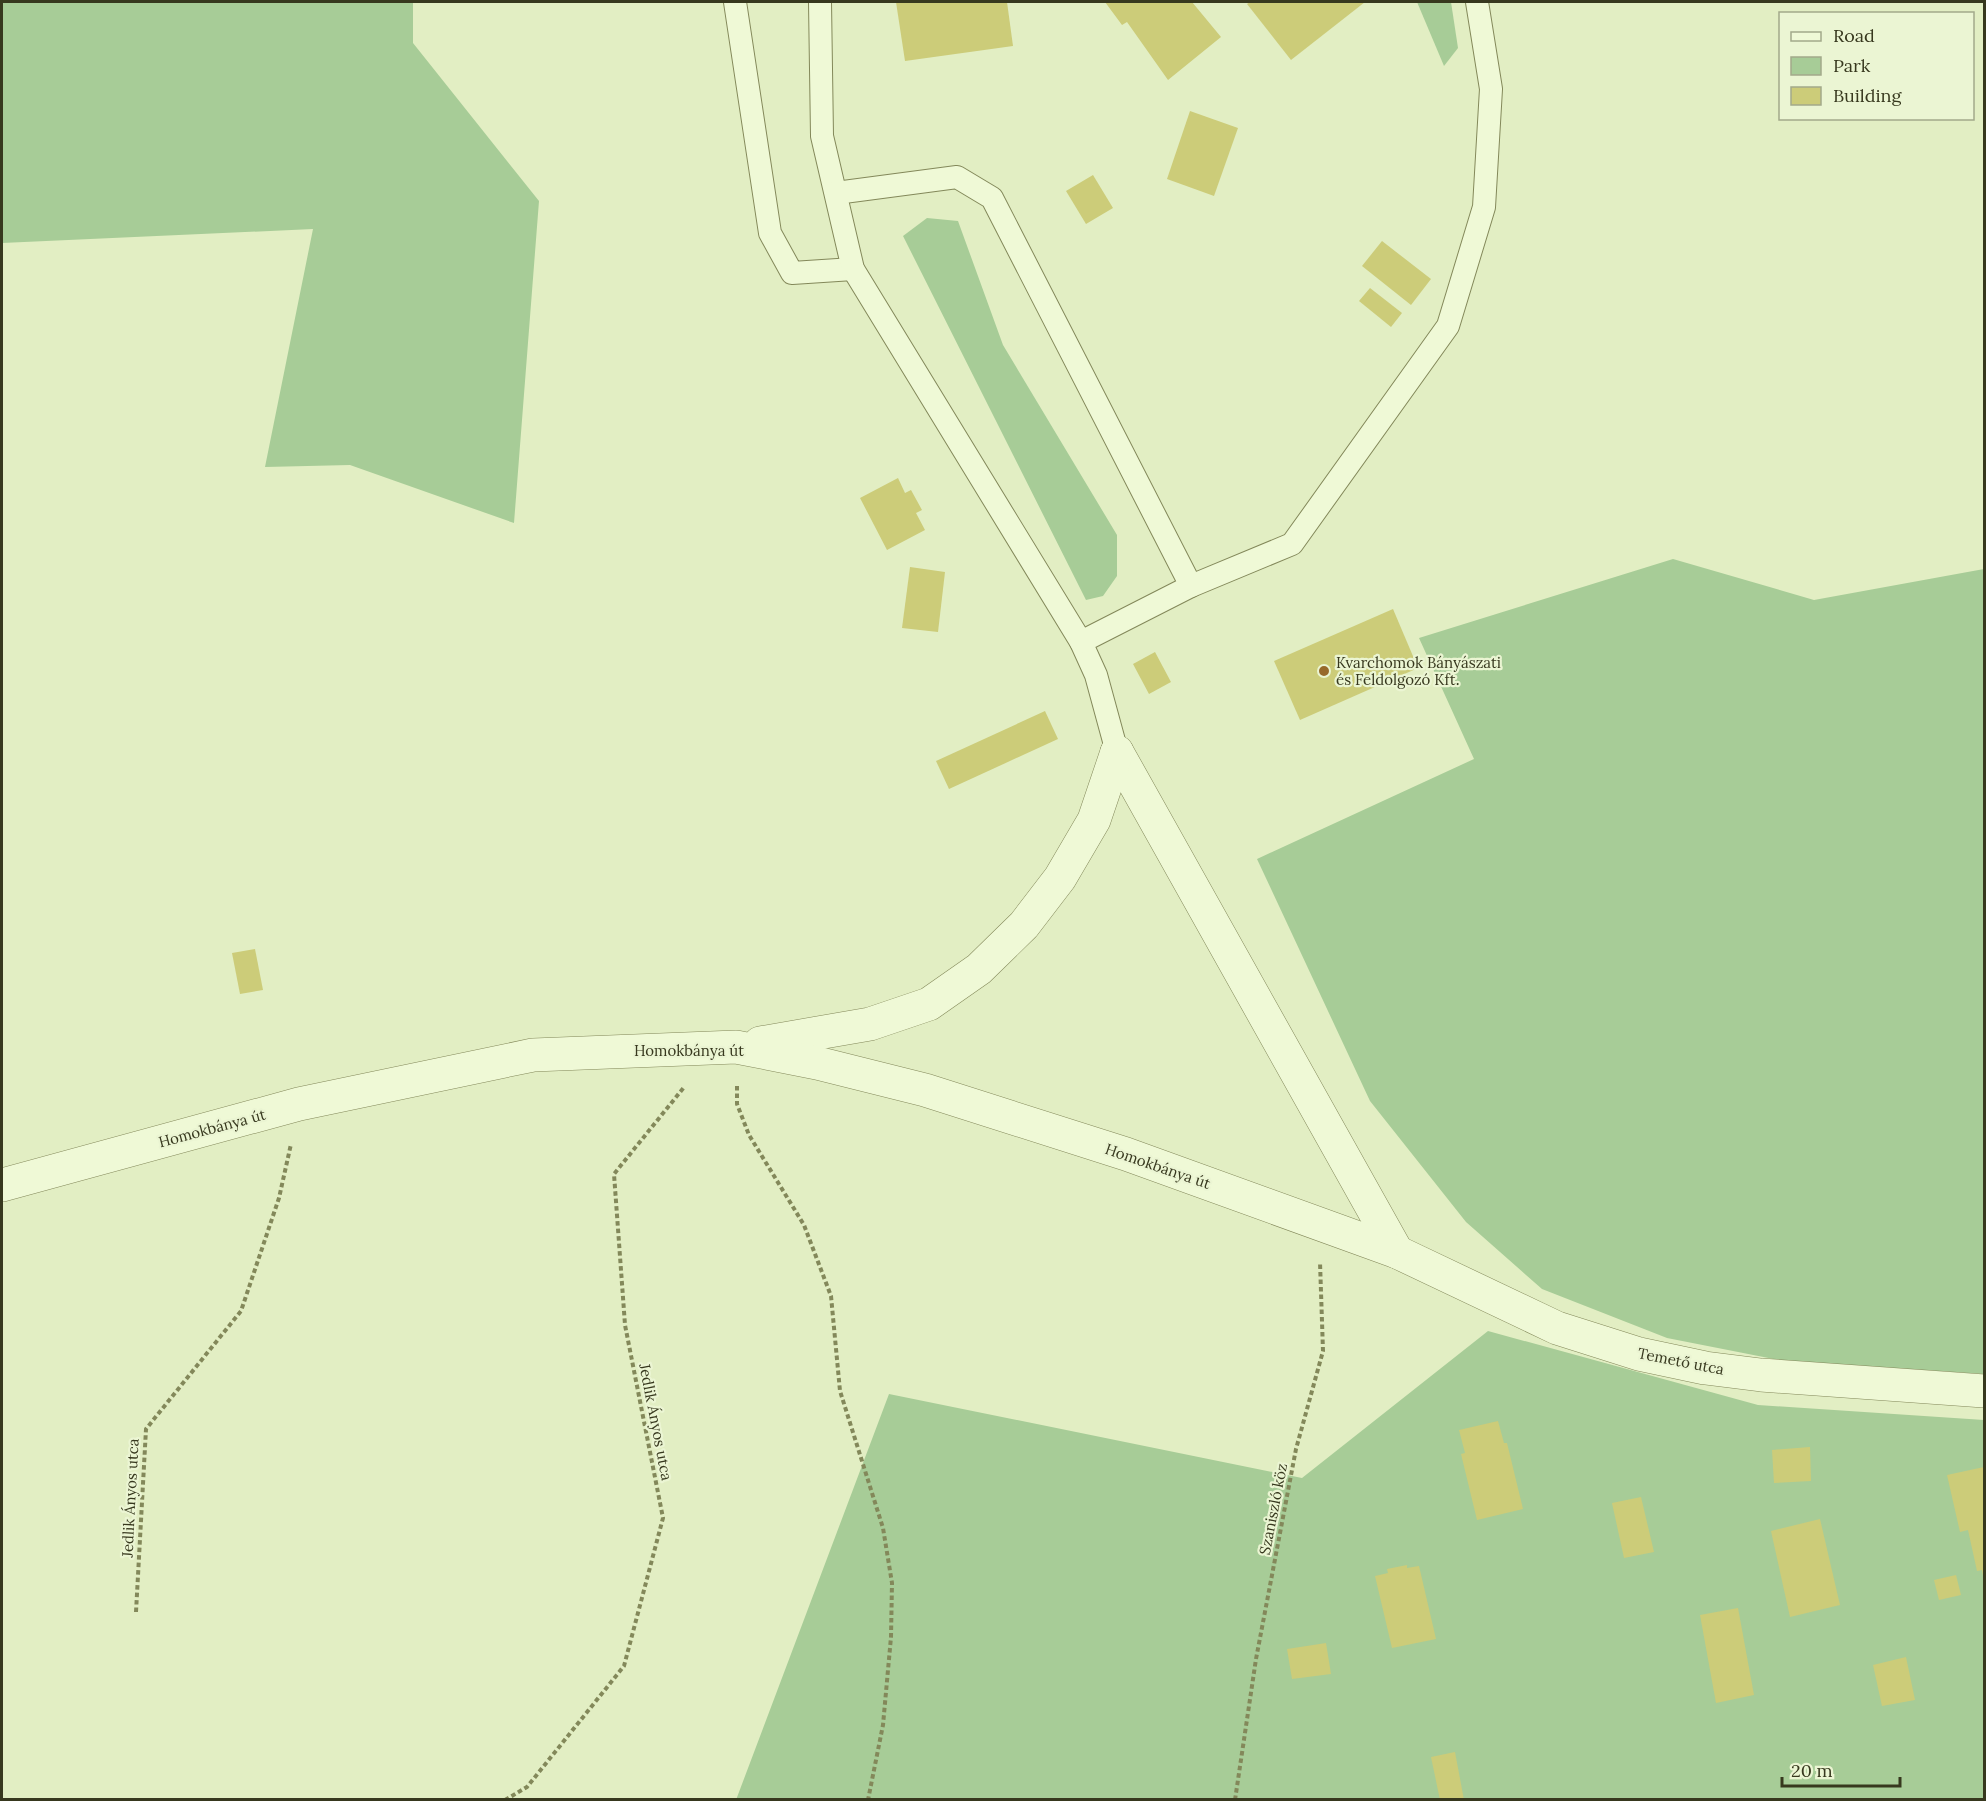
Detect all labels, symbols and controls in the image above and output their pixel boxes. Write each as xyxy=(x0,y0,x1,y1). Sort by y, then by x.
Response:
legend xyxy=(1779,12,1974,120)
text: Road xyxy=(1833,24,1875,47)
text: Park xyxy=(1833,54,1871,77)
text: Building xyxy=(1833,84,1903,107)
place label: Kvarchomok Bányászati és Feldolgozó Kft. xyxy=(1336,653,1501,689)
marker: Kvarchomok Bányászati és Feldolgozó Kft. xyxy=(1317,664,1331,678)
street label: Homokbánya út xyxy=(634,1041,744,1060)
street label: Homokbánya út xyxy=(156,1105,268,1151)
street label: Homokbánya út xyxy=(1103,1139,1213,1193)
street label: Temető utca xyxy=(1636,1343,1726,1379)
street label: Jedlik Ányos utca xyxy=(635,1361,677,1482)
street label: Jedlik Ányos utca xyxy=(117,1438,143,1559)
street label: Szaniszló köz xyxy=(1255,1462,1291,1556)
scale bar xyxy=(1782,1750,1900,1788)
text: 20 m xyxy=(1791,1759,1833,1782)

